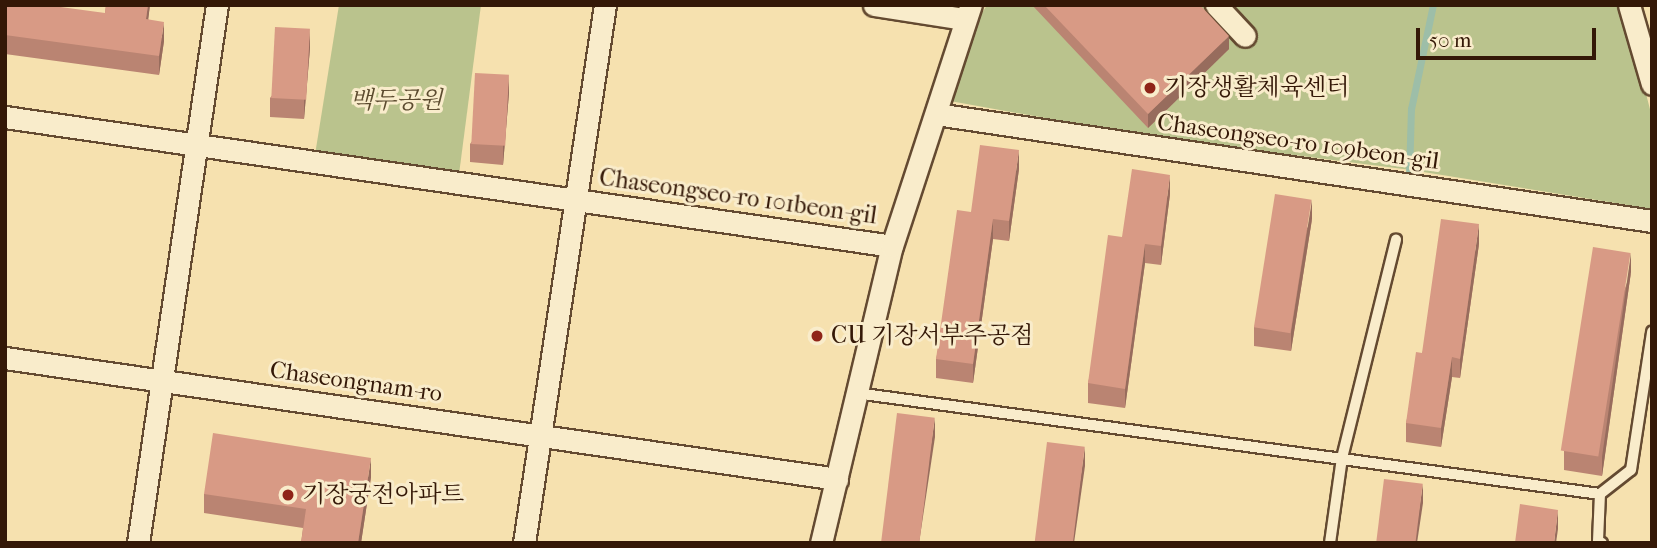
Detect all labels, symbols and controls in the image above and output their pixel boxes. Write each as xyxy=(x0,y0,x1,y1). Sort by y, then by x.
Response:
scale bar xyxy=(1419,14,1599,58)
text: 50 m xyxy=(1429,28,1472,52)
place label: 기장생활체육센터 xyxy=(1164,74,1349,102)
marker: 기장생활체육센터 xyxy=(1142,80,1158,96)
park label: 백두공원 xyxy=(350,87,442,115)
street label: Chaseongseo-ro 109beon-gil xyxy=(1155,108,1441,176)
street label: Chaseongseo-ro 101beon-gil xyxy=(597,163,879,231)
place label: CU 기장서부주공점 xyxy=(831,322,1033,350)
marker: CU 기장서부주공점 xyxy=(809,328,825,344)
street label: Chaseongnam-ro xyxy=(268,356,444,408)
place label: 기장궁전아파트 xyxy=(302,481,464,509)
marker: 기장궁전아파트 xyxy=(280,487,296,503)

